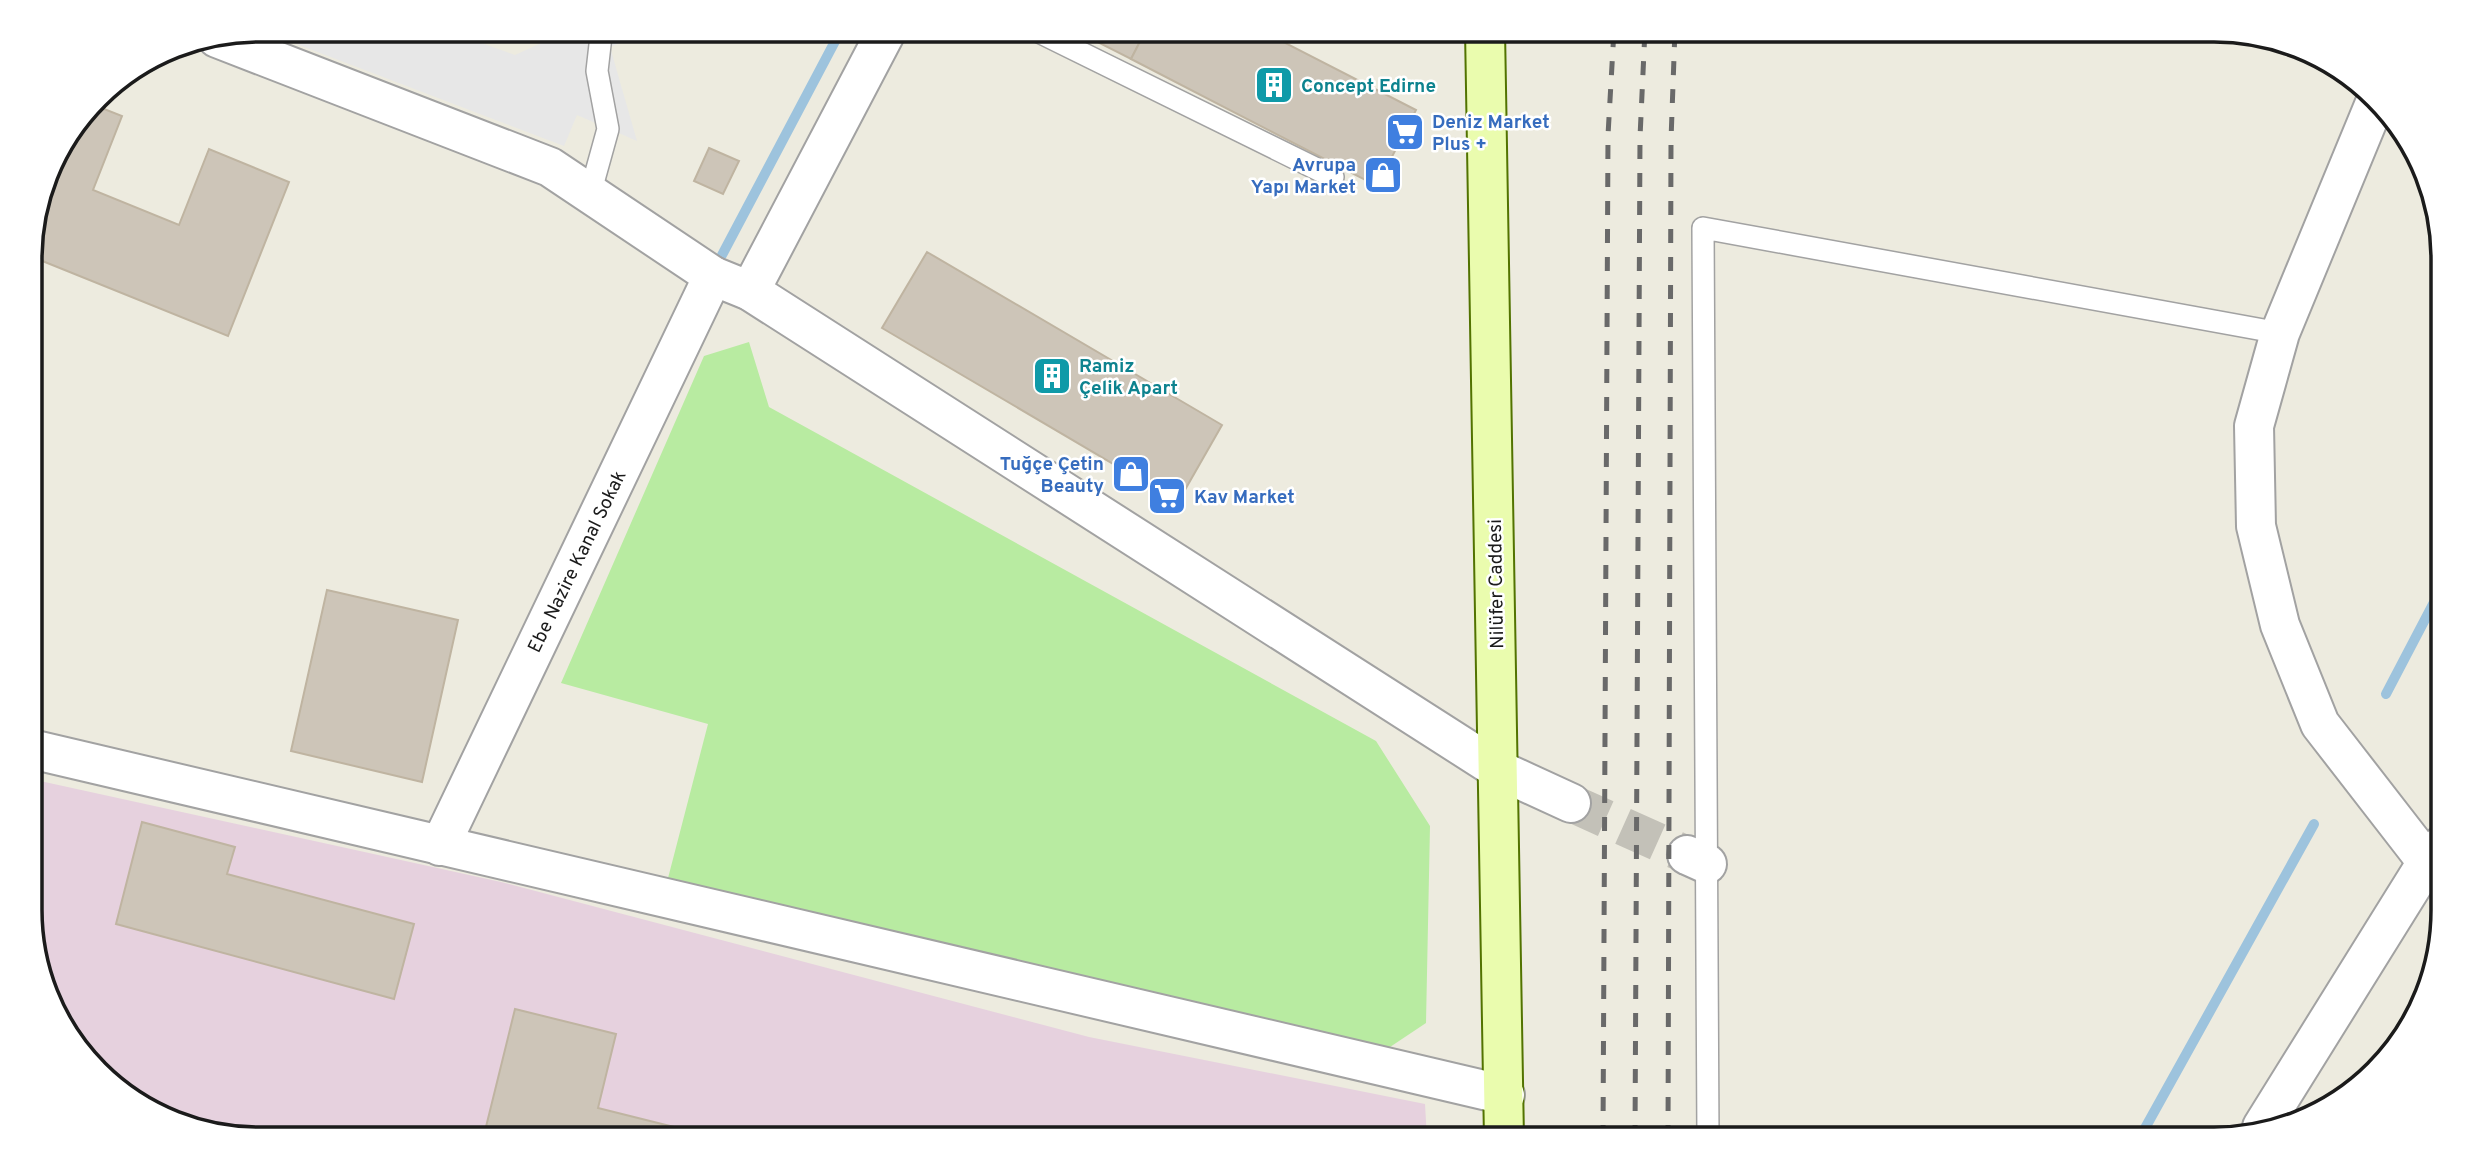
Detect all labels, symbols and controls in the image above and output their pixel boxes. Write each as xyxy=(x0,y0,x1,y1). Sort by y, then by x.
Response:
building icon: Concept Edirne xyxy=(1253,64,1295,106)
place label: Concept Edirne xyxy=(1301,75,1436,99)
supermarket icon: Deniz Market Plus + xyxy=(1384,111,1426,153)
place label: Deniz Market Plus + xyxy=(1432,111,1550,157)
place label: Avrupa Yapı Market xyxy=(1251,154,1356,200)
shop icon: Avrupa Yapı Market xyxy=(1362,154,1404,196)
building icon: Ramiz Çelik Apart xyxy=(1031,355,1073,397)
place label: Ramiz Çelik Apart xyxy=(1079,355,1178,401)
place label: Tuğçe Çetin Beauty xyxy=(1000,453,1104,499)
shop icon: Tuğçe Çetin Beauty xyxy=(1110,453,1152,495)
street label: Ebe Nazire Kanal Sokak xyxy=(523,467,632,657)
supermarket icon: Kav Market xyxy=(1146,475,1188,517)
place label: Kav Market xyxy=(1194,486,1295,510)
street label: Nilüfer Caddesi xyxy=(1484,519,1510,649)

